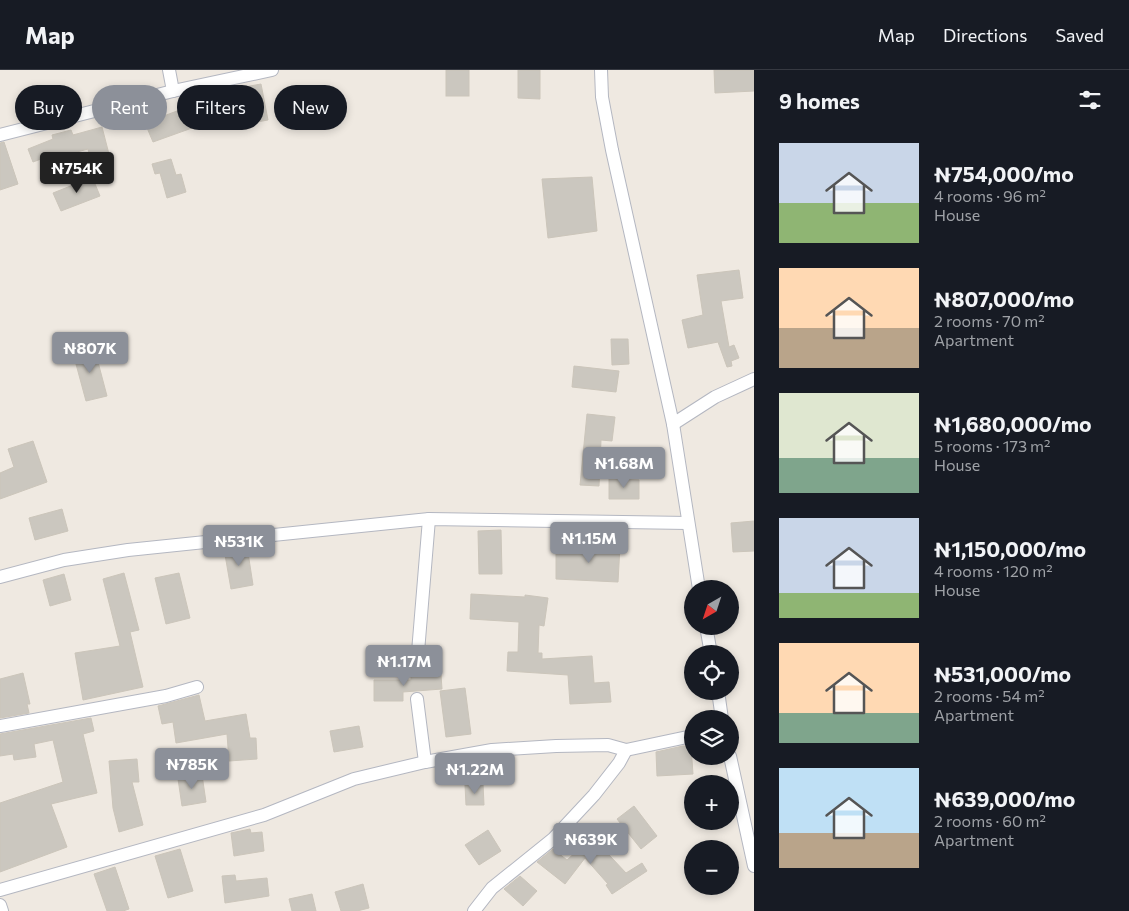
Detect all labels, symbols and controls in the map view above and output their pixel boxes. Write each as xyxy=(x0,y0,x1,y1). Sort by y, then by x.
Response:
text: Map xyxy=(25,20,75,49)
text: Map xyxy=(878,24,915,46)
text: Directions xyxy=(943,24,1027,46)
text: Saved xyxy=(1055,24,1104,46)
chip: Buy xyxy=(15,85,82,130)
chip: Rent xyxy=(92,85,167,130)
chip: Filters xyxy=(177,85,264,130)
chip: New xyxy=(274,85,347,130)
icon: filters xyxy=(1076,86,1104,114)
text: 9 homes xyxy=(779,88,860,113)
pin: ₦754K xyxy=(42,152,112,194)
text: ₦754K xyxy=(51,158,103,177)
text: ₦754,000/mo xyxy=(934,161,1074,186)
icon: home xyxy=(819,163,879,223)
text: 4 rooms · 96 m² xyxy=(934,186,1046,205)
text: House xyxy=(934,205,980,224)
text: ₦807,000/mo xyxy=(934,286,1074,311)
icon: home xyxy=(819,288,879,348)
text: 2 rooms · 70 m² xyxy=(934,311,1045,330)
text: Apartment xyxy=(934,330,1014,349)
pin: ₦807K xyxy=(55,332,125,374)
text: ₦807K xyxy=(63,338,117,357)
text: ₦1,680,000/mo xyxy=(934,411,1092,436)
icon: home xyxy=(819,413,879,473)
text: 5 rooms · 173 m² xyxy=(934,436,1051,455)
pin: ₦1.68M xyxy=(583,446,665,489)
text: ₦1.68M xyxy=(594,453,654,472)
text: House xyxy=(934,455,980,474)
pin: ₦1.15M xyxy=(548,522,630,564)
pin: ₦531K xyxy=(204,524,274,567)
text: ₦1.15M xyxy=(561,528,617,547)
text: ₦531K xyxy=(214,531,264,550)
text: ₦1,150,000/mo xyxy=(934,536,1086,561)
icon: home xyxy=(819,538,879,598)
text: 4 rooms · 120 m² xyxy=(934,561,1053,580)
north arrow xyxy=(684,580,739,635)
map controls xyxy=(684,580,739,895)
text: House xyxy=(934,580,980,599)
pin: ₦1.17M xyxy=(363,644,445,687)
button: locate xyxy=(684,645,739,700)
text: ₦1.17M xyxy=(377,651,432,670)
text: ₦531,000/mo xyxy=(934,661,1071,686)
icon: home xyxy=(819,663,879,723)
text: 2 rooms · 54 m² xyxy=(934,686,1045,705)
text: Apartment xyxy=(934,705,1014,724)
button: layers xyxy=(684,710,739,765)
pin: ₦785K xyxy=(157,748,227,790)
pin: ₦1.22M xyxy=(434,752,516,795)
text: ₦785K xyxy=(166,754,218,773)
text: ₦1.22M xyxy=(446,759,504,778)
button: + xyxy=(684,775,739,830)
text: ₦639,000/mo xyxy=(934,786,1075,811)
icon: home xyxy=(819,788,879,848)
text: 2 rooms · 60 m² xyxy=(934,811,1046,830)
pin: ₦639K xyxy=(556,822,626,865)
text: ₦639K xyxy=(564,829,618,848)
text: Apartment xyxy=(934,830,1014,849)
button: − xyxy=(684,840,739,895)

